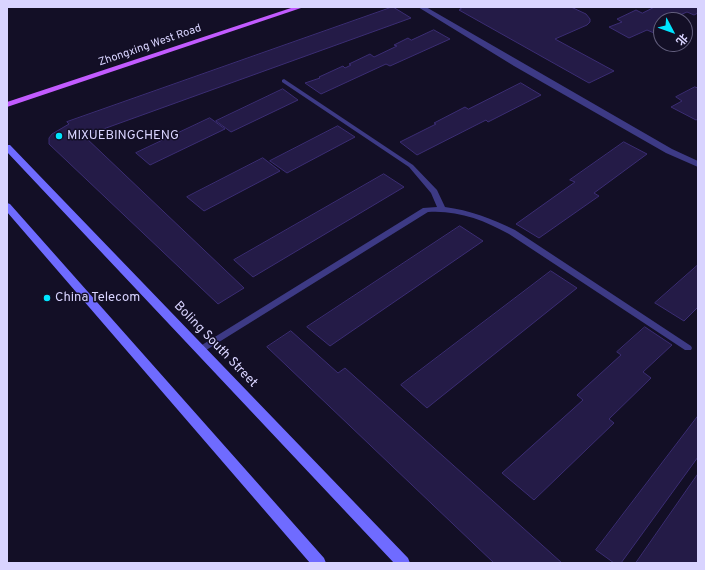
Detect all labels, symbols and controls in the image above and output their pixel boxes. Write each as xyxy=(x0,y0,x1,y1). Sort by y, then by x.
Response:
north arrow xyxy=(653,12,693,52)
street label: Zhongxing West Road xyxy=(97,22,203,70)
text: 北 xyxy=(672,30,690,48)
place label: MIXUEBINGCHENG xyxy=(67,128,179,144)
marker: MIXUEBINGCHENG xyxy=(54,131,64,141)
place label: China Telecom xyxy=(55,290,140,306)
marker: China Telecom xyxy=(42,293,52,303)
street label: Boling South Street xyxy=(170,299,260,391)

